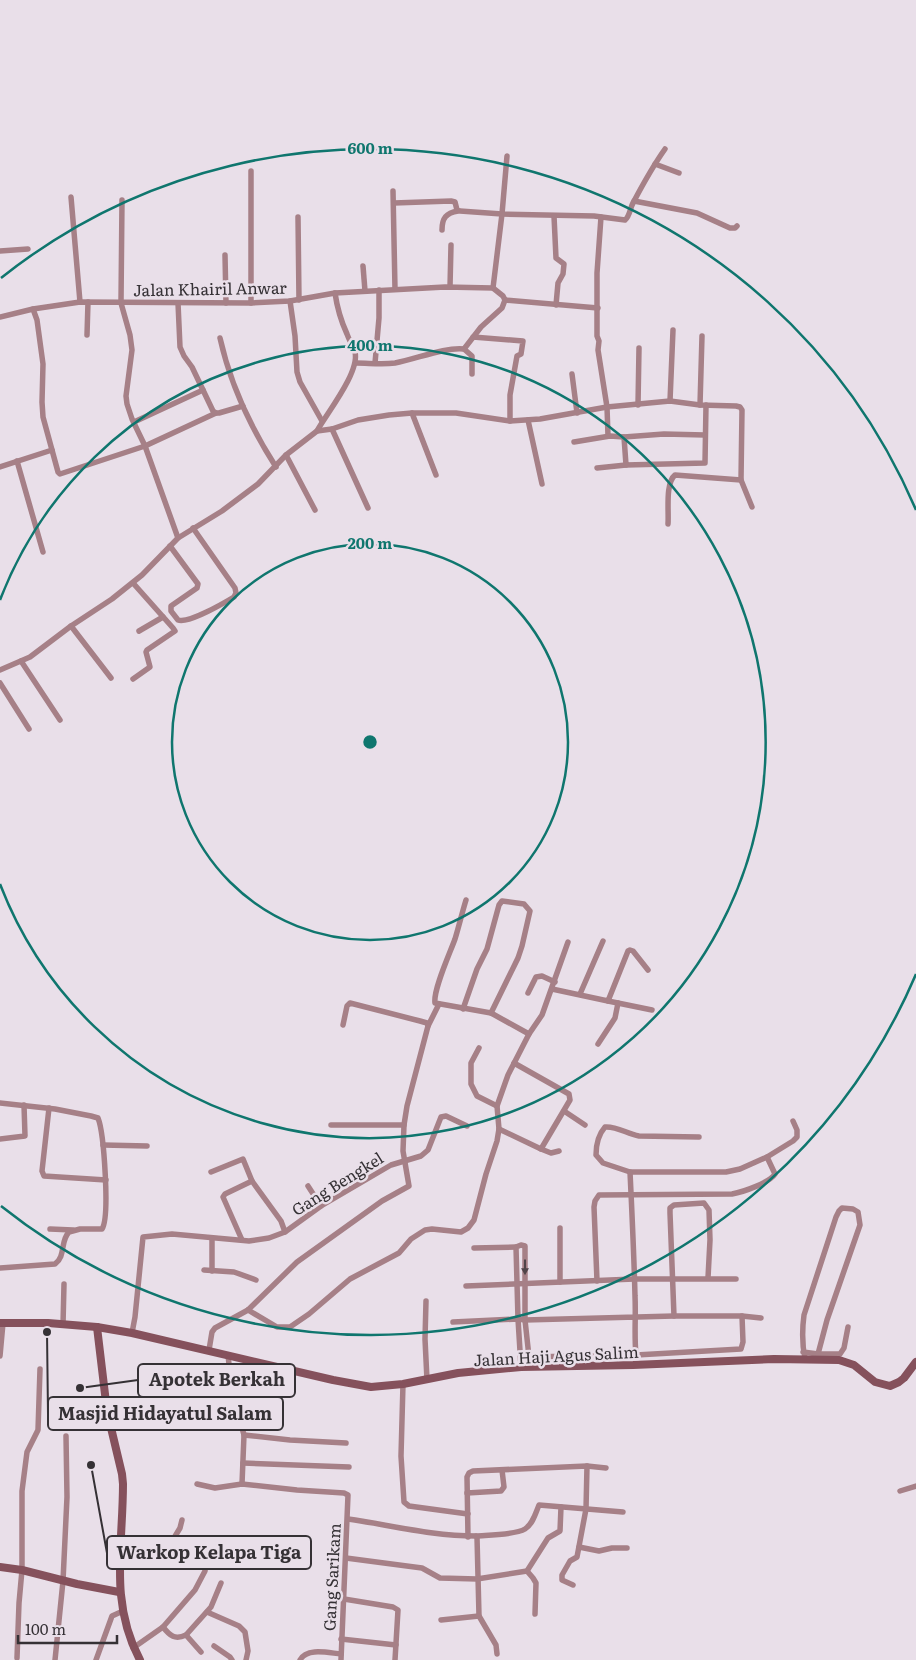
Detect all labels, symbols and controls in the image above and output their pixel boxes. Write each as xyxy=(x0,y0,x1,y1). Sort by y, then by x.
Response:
text: 600 m xyxy=(347,136,393,159)
street label: Jalan Khairil Anwar xyxy=(133,275,287,301)
text: 400 m xyxy=(347,333,393,356)
text: 200 m xyxy=(348,531,392,554)
centre of rings xyxy=(361,733,379,751)
street label: Gang Bengkel xyxy=(286,1145,388,1221)
one-way arrow xyxy=(521,1259,529,1275)
street label: Jalan Haji Agus Salim xyxy=(473,1339,640,1371)
callout: Apotek Berkah xyxy=(138,1364,295,1397)
text: Apotek Berkah xyxy=(149,1365,285,1392)
callout: Masjid Hidayatul Salam xyxy=(48,1397,283,1430)
text: Masjid Hidayatul Salam xyxy=(58,1399,272,1426)
street label: Gang Sarikam xyxy=(316,1522,346,1631)
callout: Warkop Kelapa Tiga xyxy=(107,1536,311,1569)
text: Warkop Kelapa Tiga xyxy=(117,1538,302,1565)
scale bar xyxy=(18,1612,116,1644)
text: 100 m xyxy=(25,1617,66,1640)

